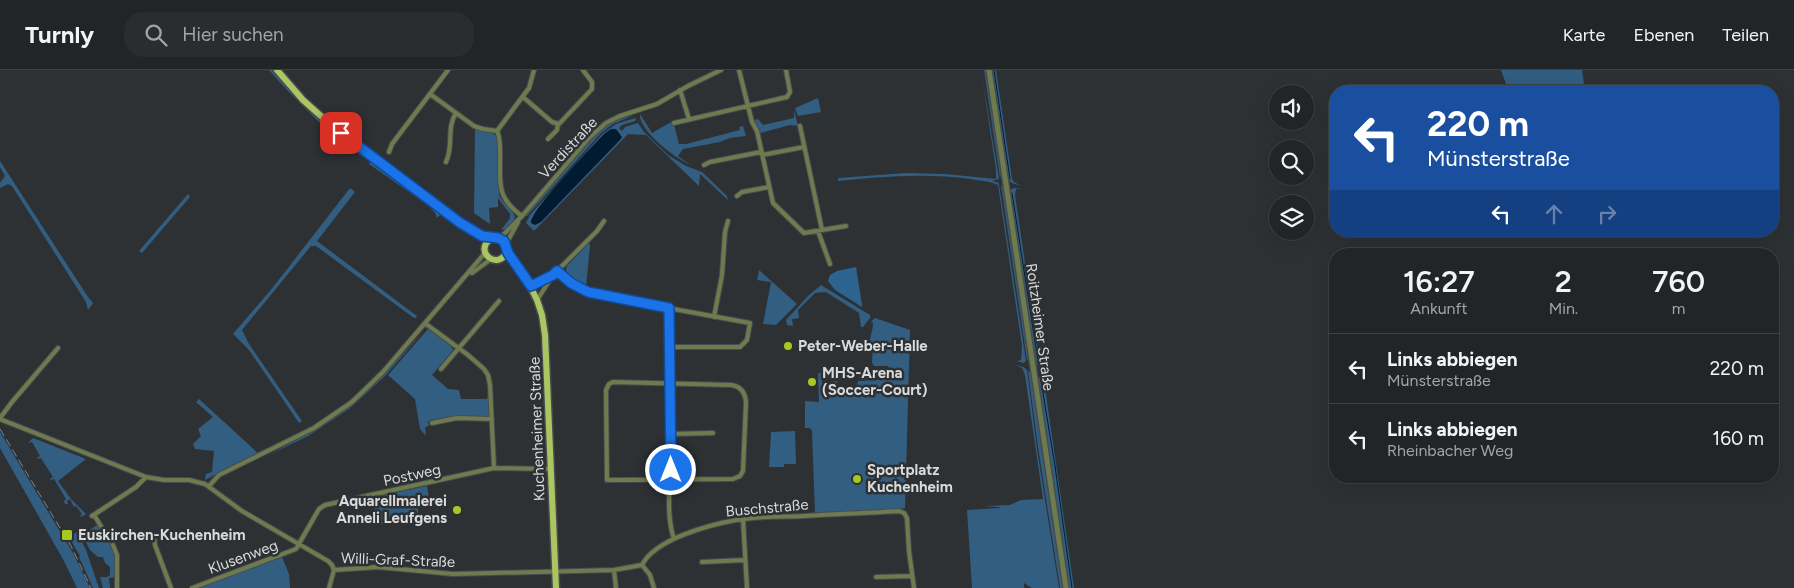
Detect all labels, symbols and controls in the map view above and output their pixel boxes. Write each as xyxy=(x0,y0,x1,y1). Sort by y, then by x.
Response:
search box xyxy=(124,12,474,57)
text: Turnly xyxy=(25,20,94,49)
icon: search xyxy=(142,21,170,49)
text: Hier suchen xyxy=(182,23,284,46)
text: Karte xyxy=(1563,24,1605,46)
text: Ebenen xyxy=(1633,24,1694,46)
text: Teilen xyxy=(1722,24,1769,46)
map controls xyxy=(1269,85,1314,240)
button: sound xyxy=(1269,85,1314,130)
text: 220 m xyxy=(1427,103,1529,145)
icon: left xyxy=(1344,105,1409,170)
pin xyxy=(320,112,362,154)
street label: Verdistraße xyxy=(535,114,601,182)
icon: arrive xyxy=(327,119,355,147)
button: search xyxy=(1269,140,1314,185)
text: Münsterstraße xyxy=(1427,145,1570,172)
button: layers xyxy=(1269,195,1314,240)
icon: left xyxy=(1487,200,1515,228)
icon: ahead xyxy=(1540,200,1568,228)
icon: right xyxy=(1593,200,1621,228)
street label: Roitzheimer Straße xyxy=(1022,262,1058,392)
text: 16:27 xyxy=(1403,263,1475,300)
text: 2 xyxy=(1555,263,1572,300)
text: 760 xyxy=(1652,263,1705,300)
text: Ankunft xyxy=(1410,299,1467,318)
text: Min. xyxy=(1549,299,1578,318)
text: m xyxy=(1672,299,1685,318)
place label: Peter-Weber-Halle xyxy=(798,337,928,355)
marker: Peter-Weber-Halle xyxy=(782,340,794,352)
text: Links abbiegen xyxy=(1387,348,1518,371)
icon: left xyxy=(1344,355,1372,383)
street label: Kuchenheimer Straße xyxy=(525,356,549,502)
text: 220 m xyxy=(1710,357,1764,380)
place label: MHS-Arena (Soccer-Court) xyxy=(822,364,928,399)
text: Münsterstraße xyxy=(1387,371,1491,390)
marker: MHS-Arena (Soccer-Court) xyxy=(806,376,818,388)
text: Links abbiegen xyxy=(1387,418,1518,441)
icon: left xyxy=(1344,425,1372,453)
text: 160 m xyxy=(1712,427,1764,450)
text: Rheinbacher Weg xyxy=(1387,441,1513,460)
position arrow xyxy=(644,443,696,495)
street label: Postweg xyxy=(382,460,442,490)
place label: Sportplatz Kuchenheim xyxy=(867,461,953,496)
marker: Sportplatz Kuchenheim xyxy=(851,473,863,485)
place label: Aquarellmalerei Anneli Leufgens xyxy=(336,492,447,527)
street label: Buschstraße xyxy=(725,495,809,521)
marker: Aquarellmalerei Anneli Leufgens xyxy=(451,504,463,516)
place label: Euskirchen-Kuchenheim xyxy=(78,526,246,544)
marker: Euskirchen-Kuchenheim xyxy=(60,528,74,542)
street label: Klusenweg xyxy=(206,536,280,578)
street label: Willi-Graf-Straße xyxy=(341,549,455,571)

